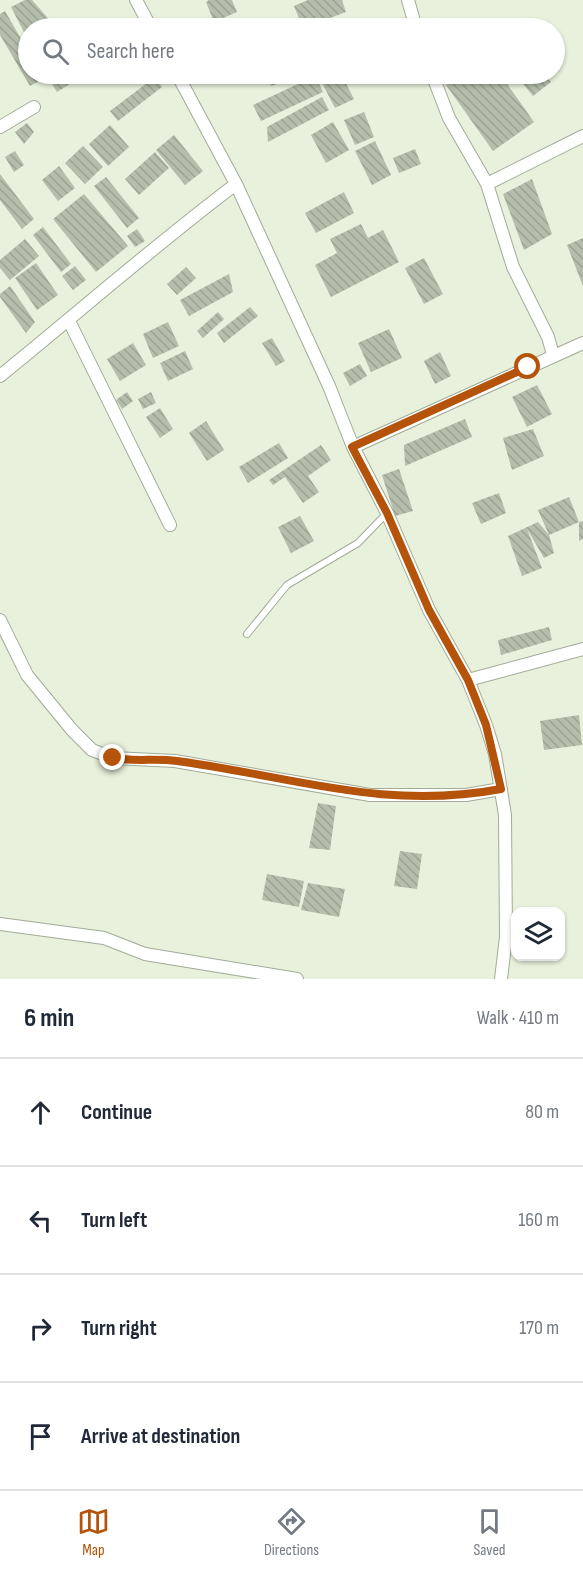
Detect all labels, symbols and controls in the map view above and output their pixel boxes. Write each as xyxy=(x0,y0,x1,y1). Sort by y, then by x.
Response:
search box xyxy=(18,18,565,84)
icon: search xyxy=(39,35,72,68)
text: Search here xyxy=(87,38,174,65)
route start xyxy=(514,353,540,379)
route end xyxy=(99,744,125,770)
map controls xyxy=(511,907,565,961)
button: layers xyxy=(511,907,565,961)
text: 6 min xyxy=(24,1003,74,1034)
text: Walk · 410 m xyxy=(477,1006,559,1030)
icon: ahead xyxy=(24,1096,57,1129)
text: Continue xyxy=(81,1099,152,1126)
text: 80 m xyxy=(525,1100,559,1124)
icon: left xyxy=(24,1204,57,1237)
text: Turn left xyxy=(81,1207,147,1234)
text: 160 m xyxy=(518,1208,559,1232)
icon: right xyxy=(24,1312,57,1345)
text: Turn right xyxy=(81,1315,157,1342)
text: 170 m xyxy=(519,1316,559,1340)
icon: arrive xyxy=(24,1420,57,1453)
text: Arrive at destination xyxy=(81,1423,240,1450)
tab: Map xyxy=(77,1505,110,1560)
tab: Directions xyxy=(264,1505,319,1560)
tab: Saved xyxy=(473,1505,506,1560)

